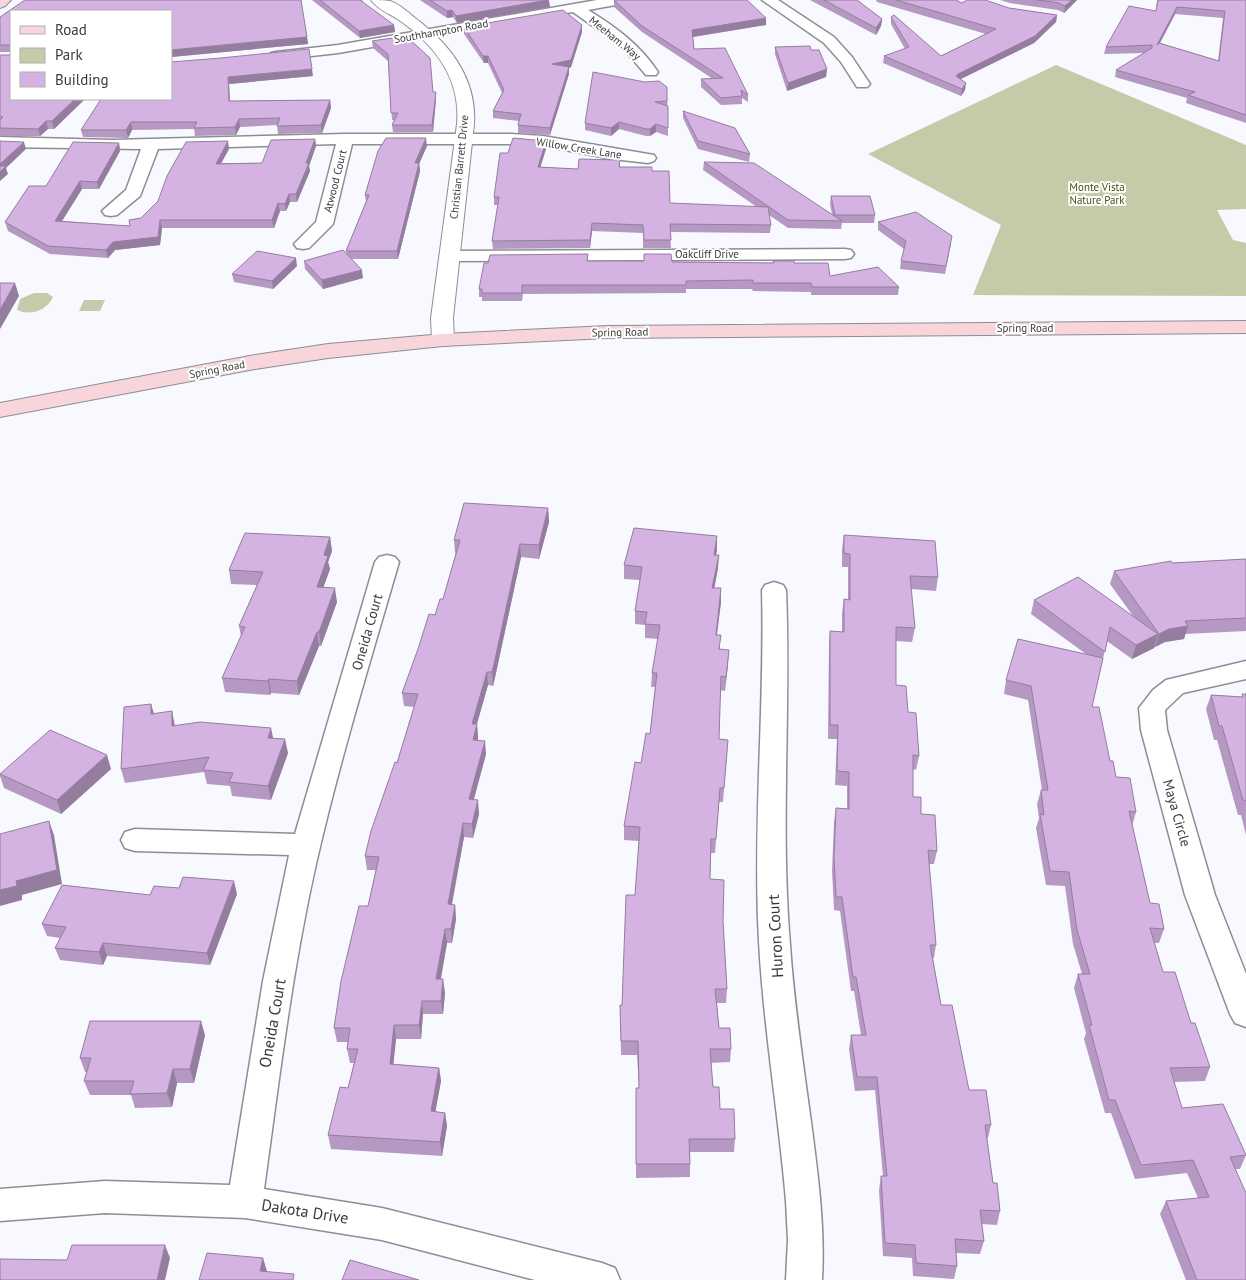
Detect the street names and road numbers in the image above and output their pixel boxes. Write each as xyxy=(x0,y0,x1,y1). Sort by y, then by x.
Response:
street label: Meeham Way xyxy=(586,13,644,64)
street label: Southhampton Road xyxy=(393,16,489,46)
street label: Christian Barrett Drive xyxy=(447,114,471,220)
street label: Willow Creek Lane xyxy=(535,134,623,162)
street label: Atwood Court xyxy=(320,148,350,214)
street label: Oakcliff Drive xyxy=(675,247,739,261)
street label: Spring Road xyxy=(997,321,1053,335)
street label: Spring Road xyxy=(592,325,649,339)
street label: Spring Road xyxy=(188,357,246,381)
street label: Oneida Court xyxy=(347,591,387,672)
street label: Maya Circle xyxy=(1159,777,1195,849)
street label: Huron Court xyxy=(763,893,787,978)
street label: Oneida Court xyxy=(254,976,290,1069)
street label: Dakota Drive xyxy=(260,1194,350,1228)

